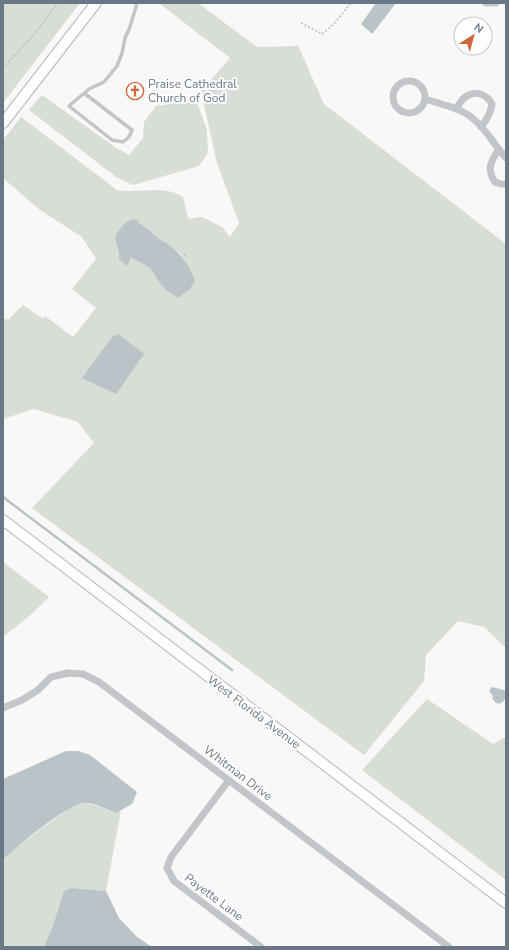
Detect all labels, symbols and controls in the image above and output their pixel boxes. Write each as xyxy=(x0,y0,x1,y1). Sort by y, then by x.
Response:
north arrow xyxy=(453,16,493,56)
text: N xyxy=(471,20,486,37)
place label: Praise Cathedral Church of God xyxy=(148,76,237,106)
church icon: Praise Cathedral Church of God xyxy=(125,81,145,101)
street label: West Florida Avenue xyxy=(204,672,304,752)
street label: Whitman Drive xyxy=(200,742,276,804)
street label: Payette Lane xyxy=(181,870,247,924)

